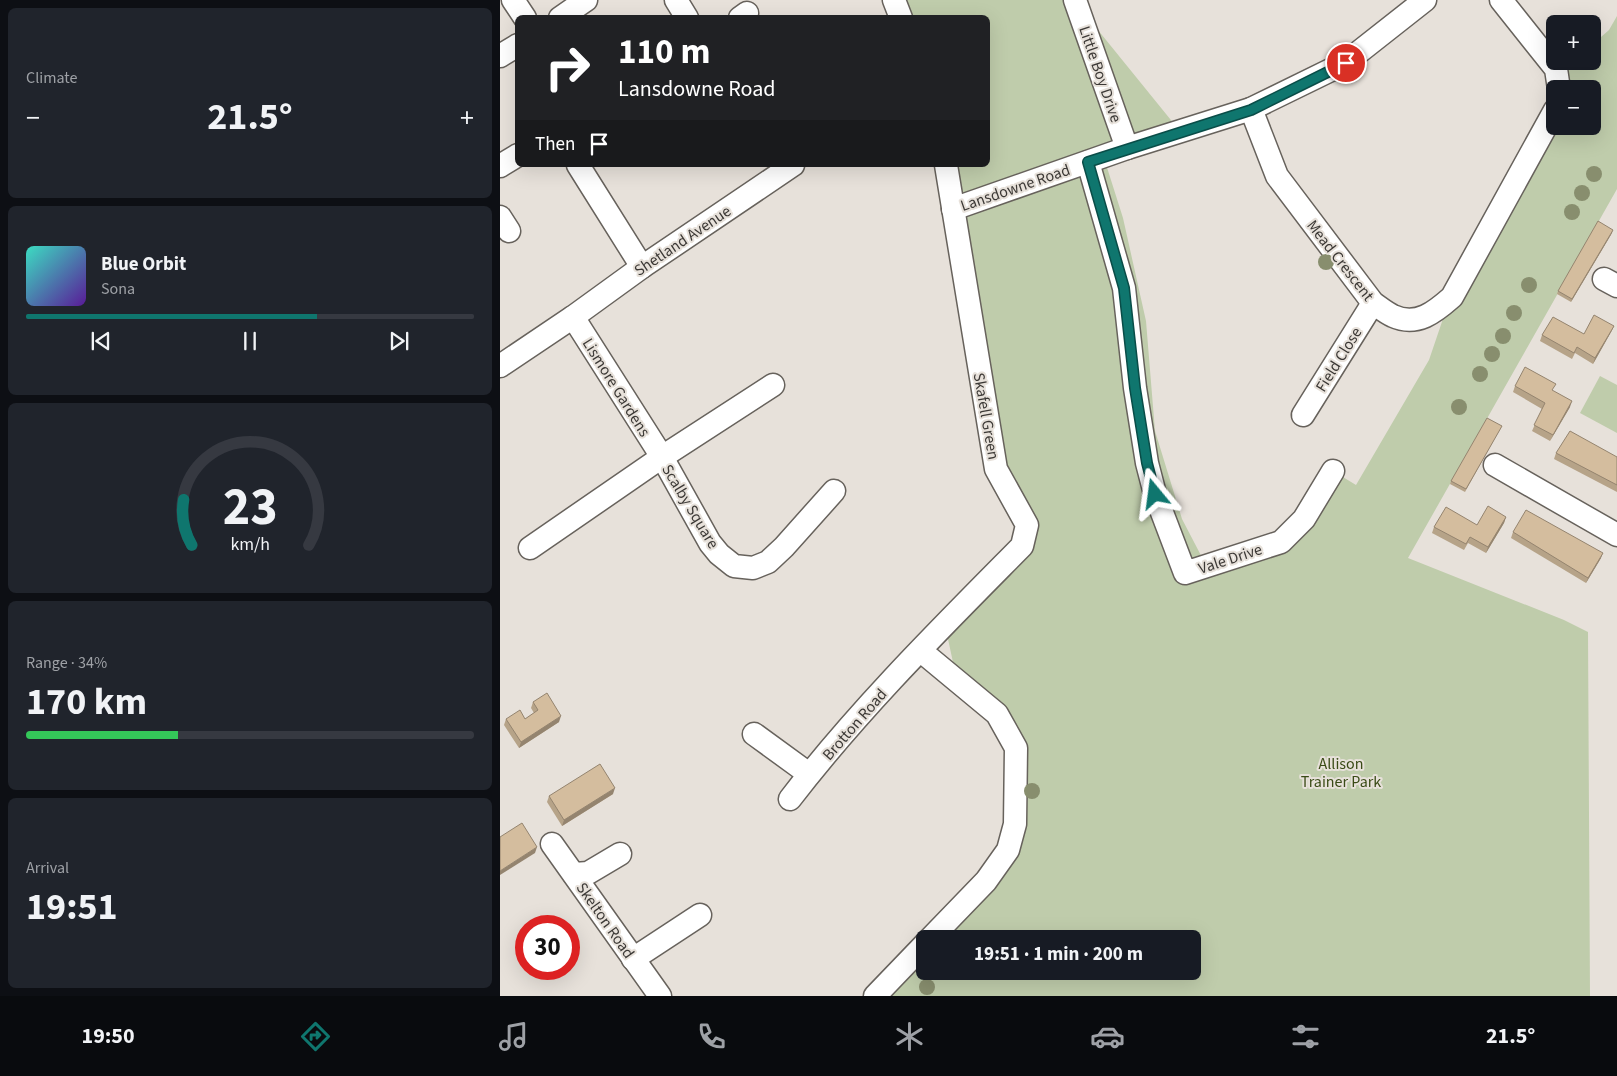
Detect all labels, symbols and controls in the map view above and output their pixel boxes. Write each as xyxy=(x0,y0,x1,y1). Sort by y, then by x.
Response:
map controls xyxy=(1546,15,1601,135)
button: + xyxy=(1546,15,1601,70)
street label: Little Boy Drive xyxy=(1073,23,1127,126)
text: 110 m xyxy=(618,27,710,77)
icon: right xyxy=(535,35,600,100)
pin xyxy=(1325,42,1367,84)
icon: arrive xyxy=(1332,49,1360,77)
text: Climate xyxy=(26,67,77,89)
text: Lansdowne Road xyxy=(618,73,775,105)
button: − xyxy=(1546,80,1601,135)
text: 21.5° xyxy=(207,90,293,144)
text: − xyxy=(26,98,40,138)
text: + xyxy=(460,98,474,138)
icon: arrive xyxy=(585,130,613,158)
text: Then xyxy=(535,131,575,158)
street label: Lansdowne Road xyxy=(958,159,1073,217)
street label: Shetland Avenue xyxy=(630,200,735,281)
street label: Mead Crescent xyxy=(1301,215,1379,306)
text: Blue Orbit xyxy=(101,251,186,278)
text: Sona xyxy=(101,278,135,300)
street label: Field Close xyxy=(1310,323,1367,396)
icon: previous xyxy=(87,327,115,355)
icon: pause xyxy=(236,327,264,355)
icon: next xyxy=(385,327,413,355)
street label: Lismore Gardens xyxy=(577,334,655,441)
street label: Skafell Green xyxy=(968,371,1004,461)
street label: Scalby Square xyxy=(656,460,724,553)
position arrow xyxy=(1128,467,1180,519)
text: 23 xyxy=(223,471,277,545)
text: km/h xyxy=(230,532,270,557)
street label: Vale Drive xyxy=(1196,538,1265,580)
text: Range · 34% xyxy=(26,652,107,674)
text: 170 km xyxy=(26,675,147,729)
street label: Brotton Road xyxy=(817,684,892,765)
park label: Allison Trainer Park xyxy=(1301,753,1381,793)
text: Arrival xyxy=(26,857,69,879)
street label: Skelton Road xyxy=(571,878,640,963)
text: 19:51 xyxy=(26,880,118,934)
speed limit sign: 30 xyxy=(515,915,580,980)
text: 19:51 · 1 min · 200 m xyxy=(974,941,1143,968)
icon: directions xyxy=(298,1019,333,1054)
icon: music xyxy=(496,1019,531,1054)
icon: phone xyxy=(694,1019,729,1054)
icon: climate xyxy=(892,1019,927,1054)
icon: car xyxy=(1090,1019,1125,1054)
icon: filters xyxy=(1288,1019,1323,1054)
text: 19:50 xyxy=(82,1020,135,1052)
text: 21.5° xyxy=(1486,1020,1535,1052)

